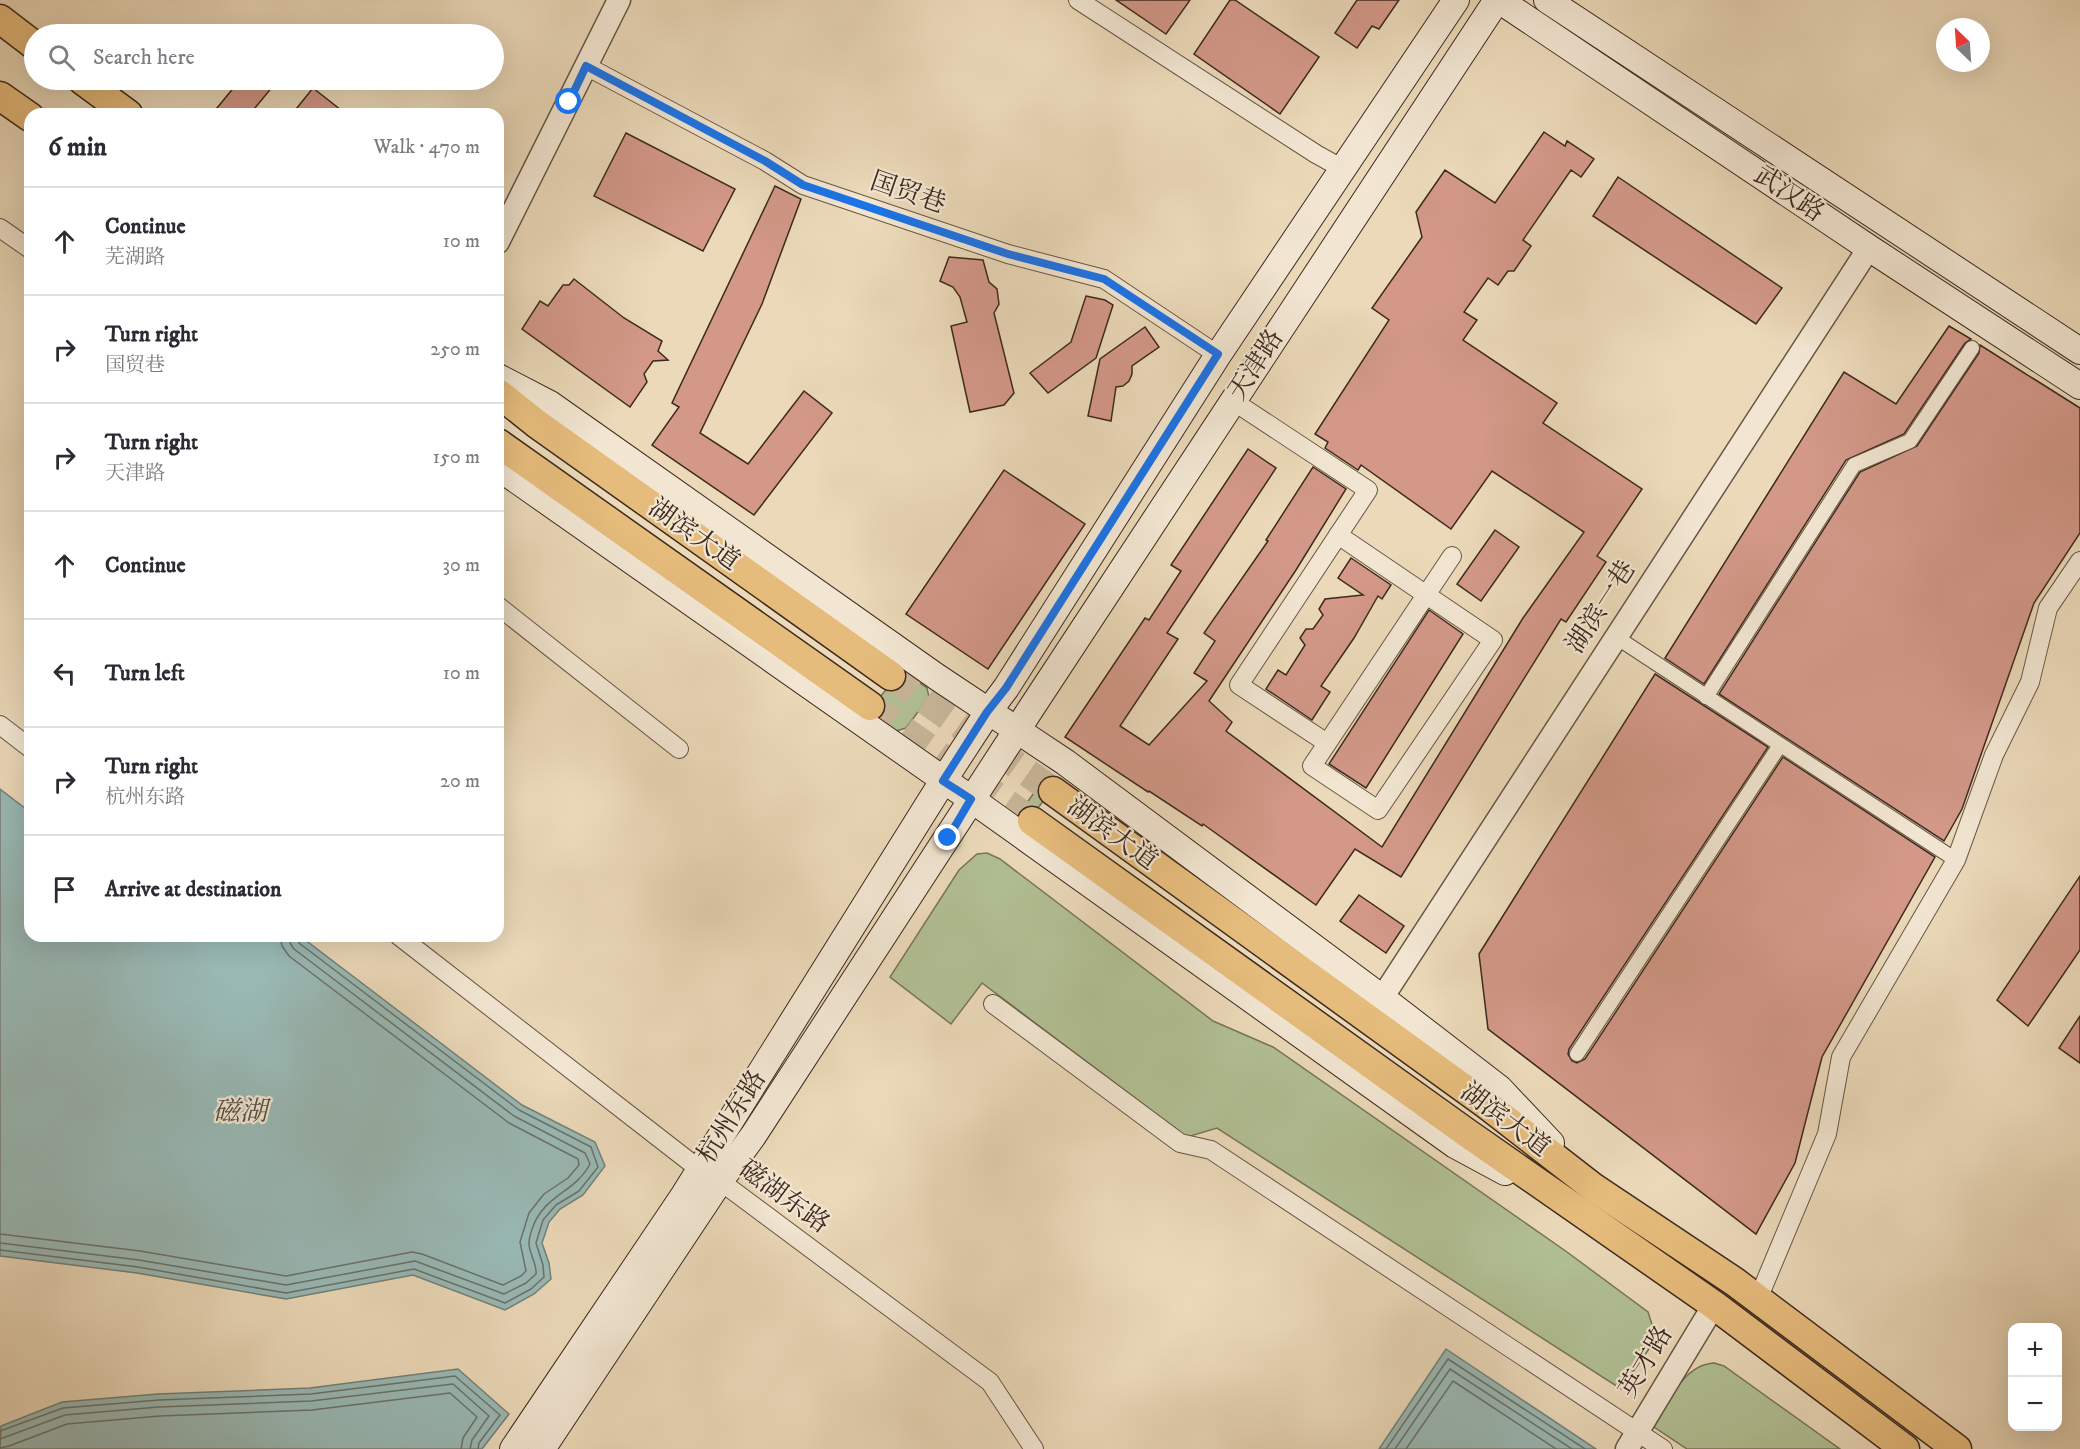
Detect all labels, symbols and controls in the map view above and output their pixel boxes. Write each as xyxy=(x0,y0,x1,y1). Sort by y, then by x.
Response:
north arrow xyxy=(1936,18,1990,72)
search box xyxy=(24,24,504,90)
icon: search xyxy=(45,41,78,74)
text: Search here xyxy=(93,44,195,71)
route start xyxy=(555,88,581,114)
text: 6 min xyxy=(48,131,107,164)
text: Walk · 470 m xyxy=(374,135,480,160)
street label: 武汉路 xyxy=(1747,159,1831,229)
street label: 国贸巷 xyxy=(866,165,950,221)
text: Continue xyxy=(105,213,186,240)
icon: ahead xyxy=(48,225,81,258)
text: 10 m xyxy=(443,229,480,254)
text: 芜湖路 xyxy=(105,245,165,270)
text: Turn right xyxy=(105,321,198,348)
street label: 天津路 xyxy=(1221,323,1291,407)
icon: right xyxy=(48,333,81,366)
text: 250 m xyxy=(430,337,480,362)
text: 国贸巷 xyxy=(105,353,165,378)
text: Turn right xyxy=(105,429,198,456)
icon: right xyxy=(48,441,81,474)
text: 150 m xyxy=(433,445,480,470)
text: 天津路 xyxy=(105,461,165,486)
street label: 湖滨大道 xyxy=(642,492,746,578)
icon: ahead xyxy=(48,549,81,582)
text: Continue xyxy=(105,552,186,579)
text: 30 m xyxy=(442,553,480,578)
street label: 湖滨一巷 xyxy=(1559,554,1643,660)
icon: left xyxy=(48,657,81,690)
text: Turn left xyxy=(105,660,185,687)
text: 10 m xyxy=(443,661,480,686)
text: Turn right xyxy=(105,753,198,780)
icon: right xyxy=(48,765,81,798)
text: 20 m xyxy=(440,769,480,794)
text: 杭州东路 xyxy=(105,785,185,810)
street label: 湖滨大道 xyxy=(1060,790,1164,878)
route end xyxy=(934,824,960,850)
icon: arrive xyxy=(48,873,81,906)
text: Arrive at destination xyxy=(105,876,282,903)
street label: 杭州东路 xyxy=(690,1064,774,1170)
street label: 湖滨大道 xyxy=(1454,1076,1556,1164)
water label: 磁湖 xyxy=(213,1095,272,1129)
street label: 磁湖东路 xyxy=(732,1153,836,1241)
street label: 英才路 xyxy=(1612,1320,1680,1404)
map controls xyxy=(2008,1323,2062,1431)
button: + xyxy=(2008,1323,2062,1377)
button: − xyxy=(2008,1377,2062,1431)

